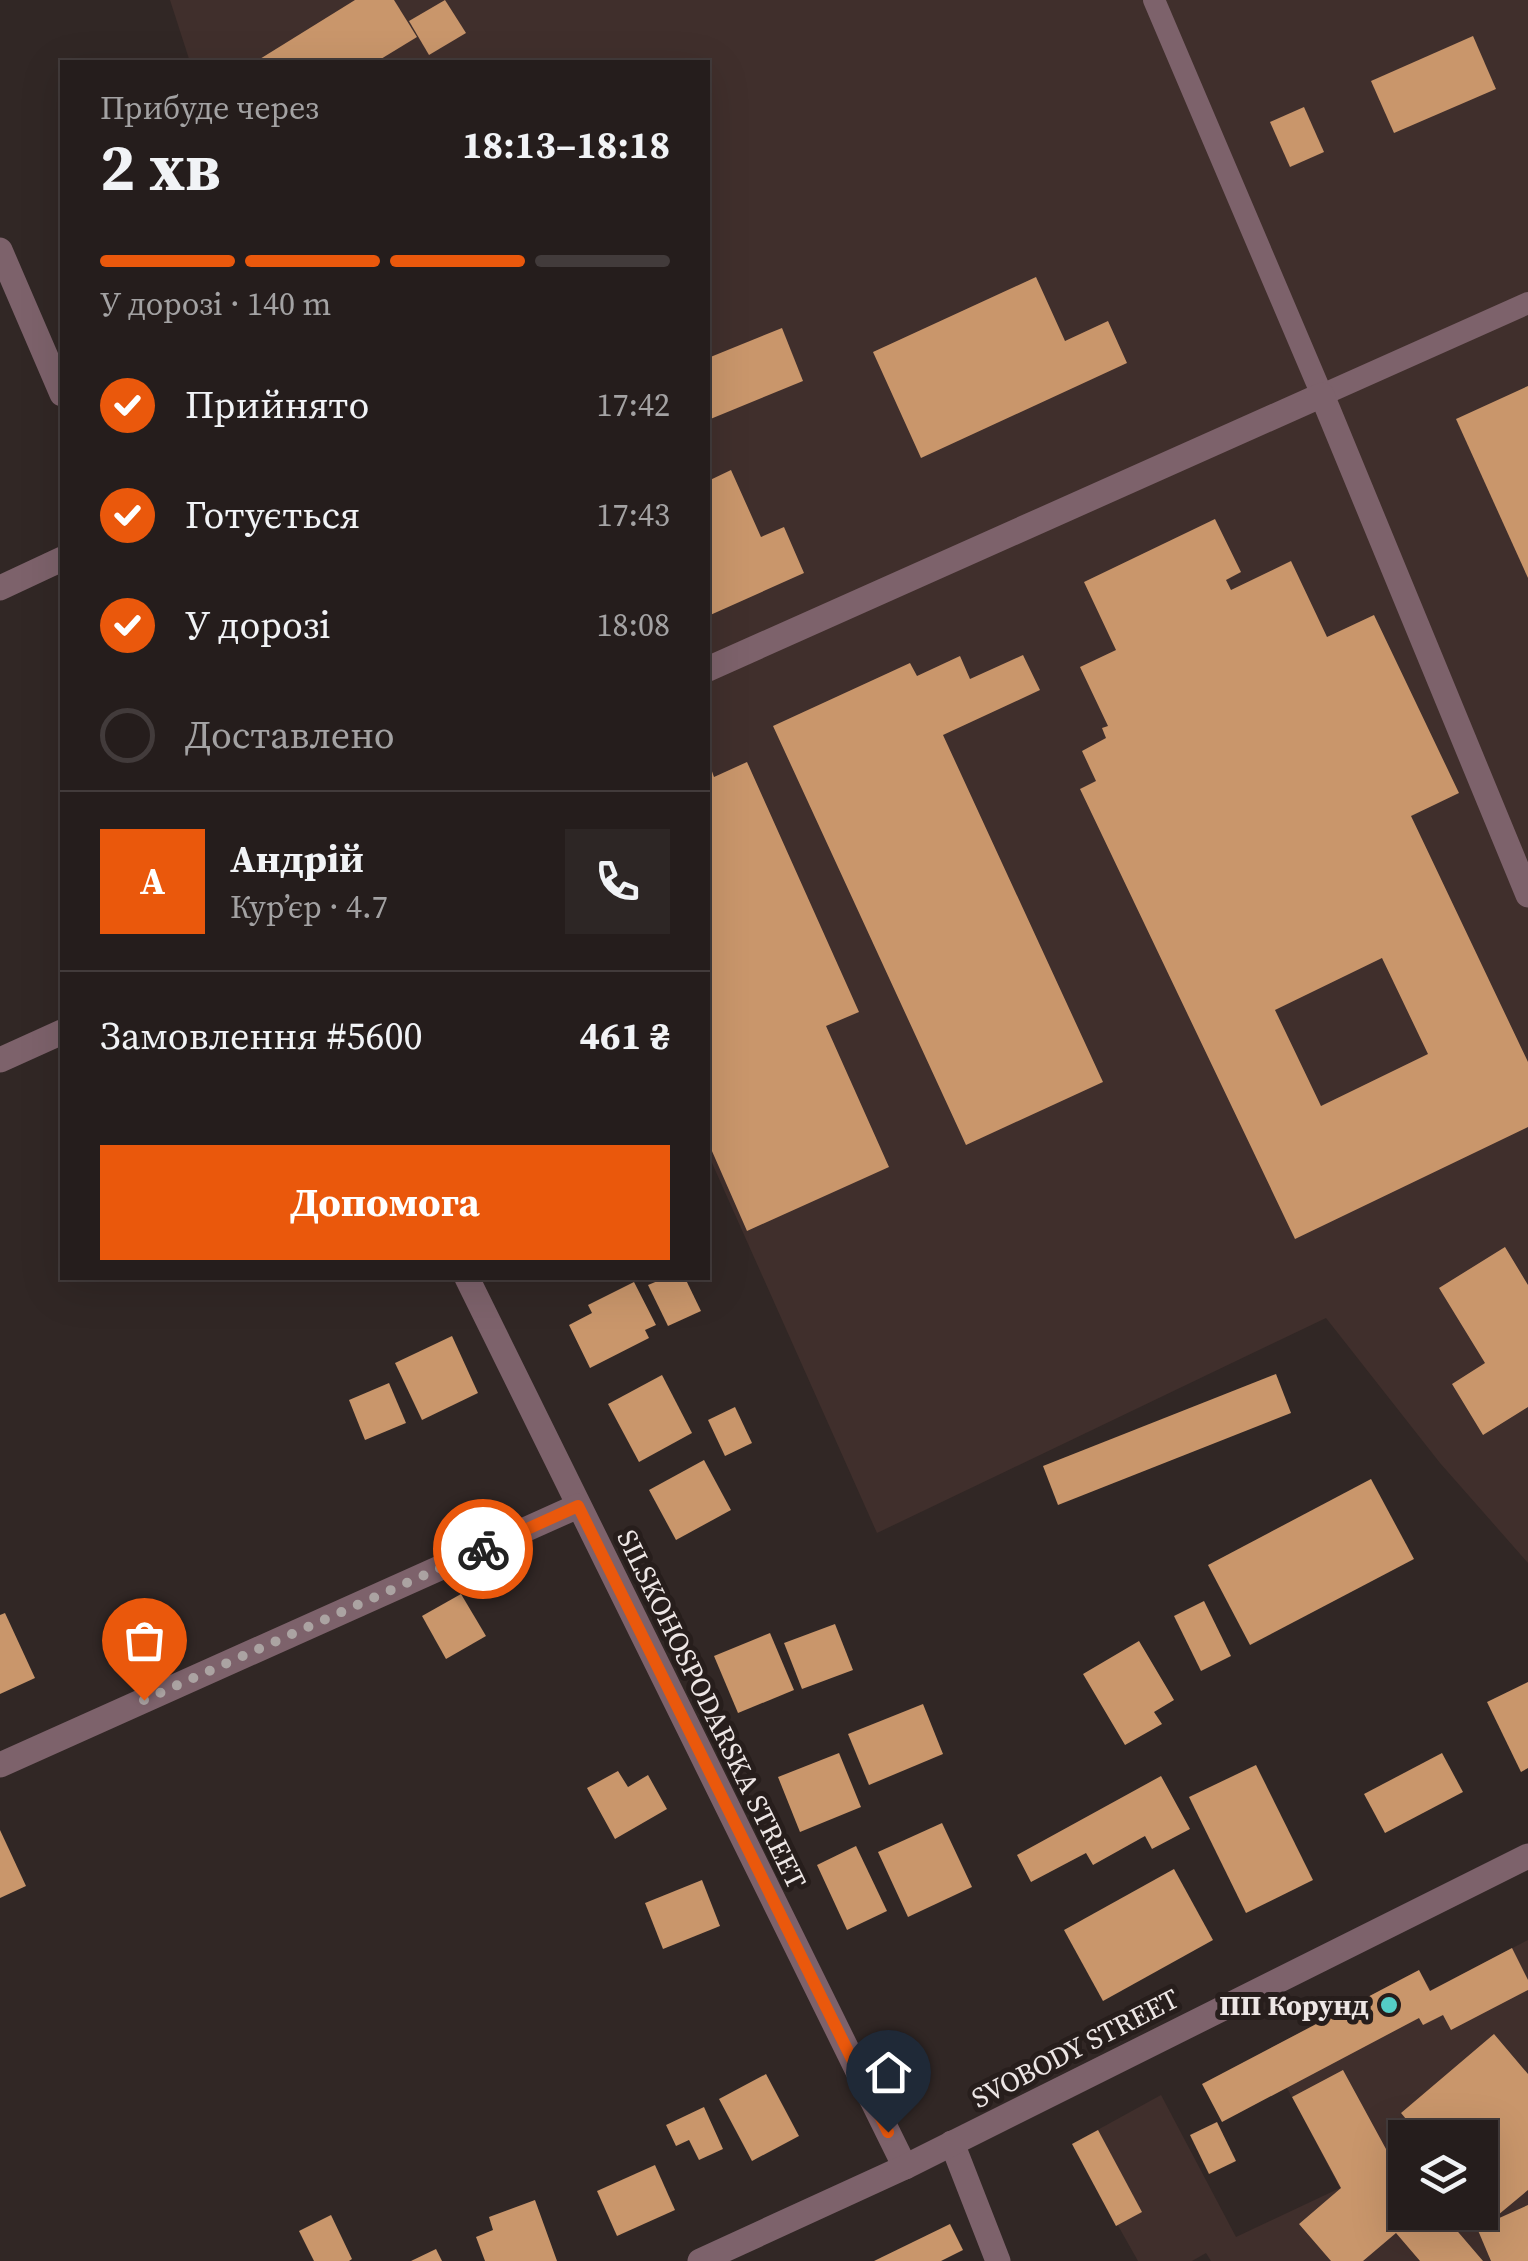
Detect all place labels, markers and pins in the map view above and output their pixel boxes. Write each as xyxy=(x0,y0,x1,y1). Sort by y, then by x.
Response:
pin xyxy=(102,1598,187,1701)
place label: ПП Корунд xyxy=(1219,1986,1369,2024)
marker: ПП Корунд xyxy=(1378,1994,1400,2016)
pin xyxy=(846,2030,931,2133)

